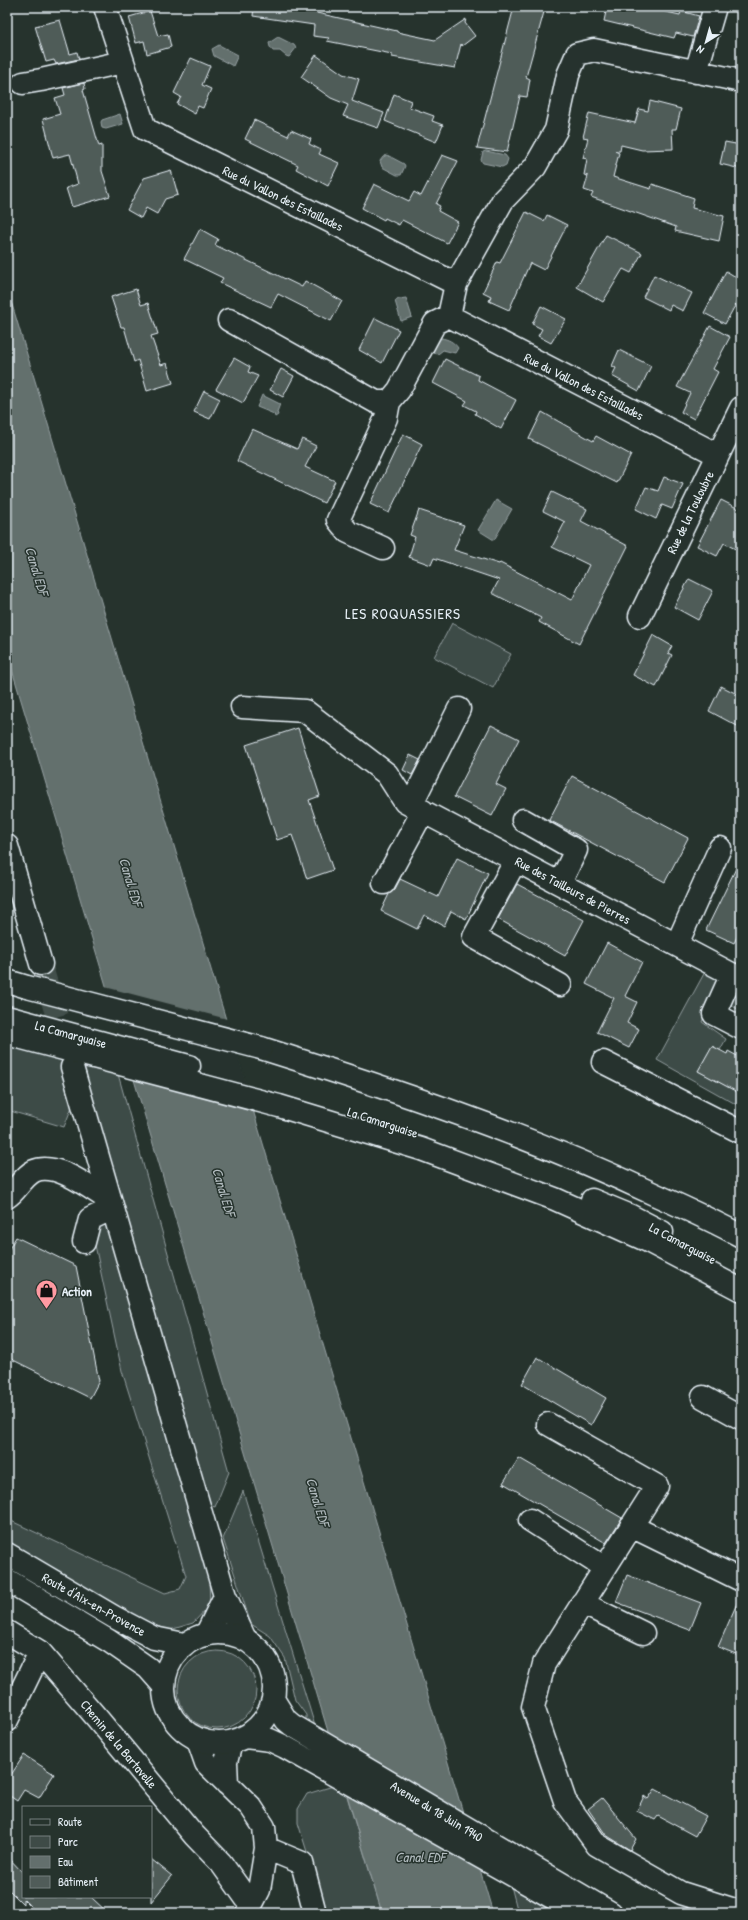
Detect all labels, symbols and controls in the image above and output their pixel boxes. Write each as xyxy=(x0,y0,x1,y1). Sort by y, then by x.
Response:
north arrow xyxy=(686,22,726,62)
text: N xyxy=(693,43,707,57)
street label: Rue du Vallon des Estaillades xyxy=(220,161,346,235)
street label: Rue du Vallon des Estaillades xyxy=(521,348,647,424)
street label: Rue de la Touloubre xyxy=(662,468,718,556)
water label: Canal EDF xyxy=(21,544,55,600)
district label: LES ROQUASSIERS xyxy=(345,603,461,624)
street label: Rue des Tailleurs de Pierres xyxy=(512,852,634,928)
water label: Canal EDF xyxy=(115,855,149,911)
street label: La Camarguaise xyxy=(33,1016,109,1052)
street label: La Camarguaise xyxy=(345,1102,421,1142)
water label: Canal EDF xyxy=(208,1165,242,1221)
street label: La Camarguaise xyxy=(646,1218,720,1268)
shop icon: Action xyxy=(33,1278,59,1311)
place label: Action xyxy=(62,1282,92,1300)
water label: Canal EDF xyxy=(302,1475,336,1531)
street label: Route d'Aix-en-Provence xyxy=(39,1568,149,1640)
street label: Chemin de la Bartavelle xyxy=(77,1696,161,1792)
street label: Avenue du 18 Juin 1940 xyxy=(388,1776,487,1846)
legend xyxy=(22,1806,152,1898)
text: Route xyxy=(58,1813,82,1830)
text: Parc xyxy=(58,1833,78,1850)
water label: Canal EDF xyxy=(395,1847,448,1866)
text: Eau xyxy=(58,1853,73,1870)
text: Bâtiment xyxy=(58,1873,99,1890)

